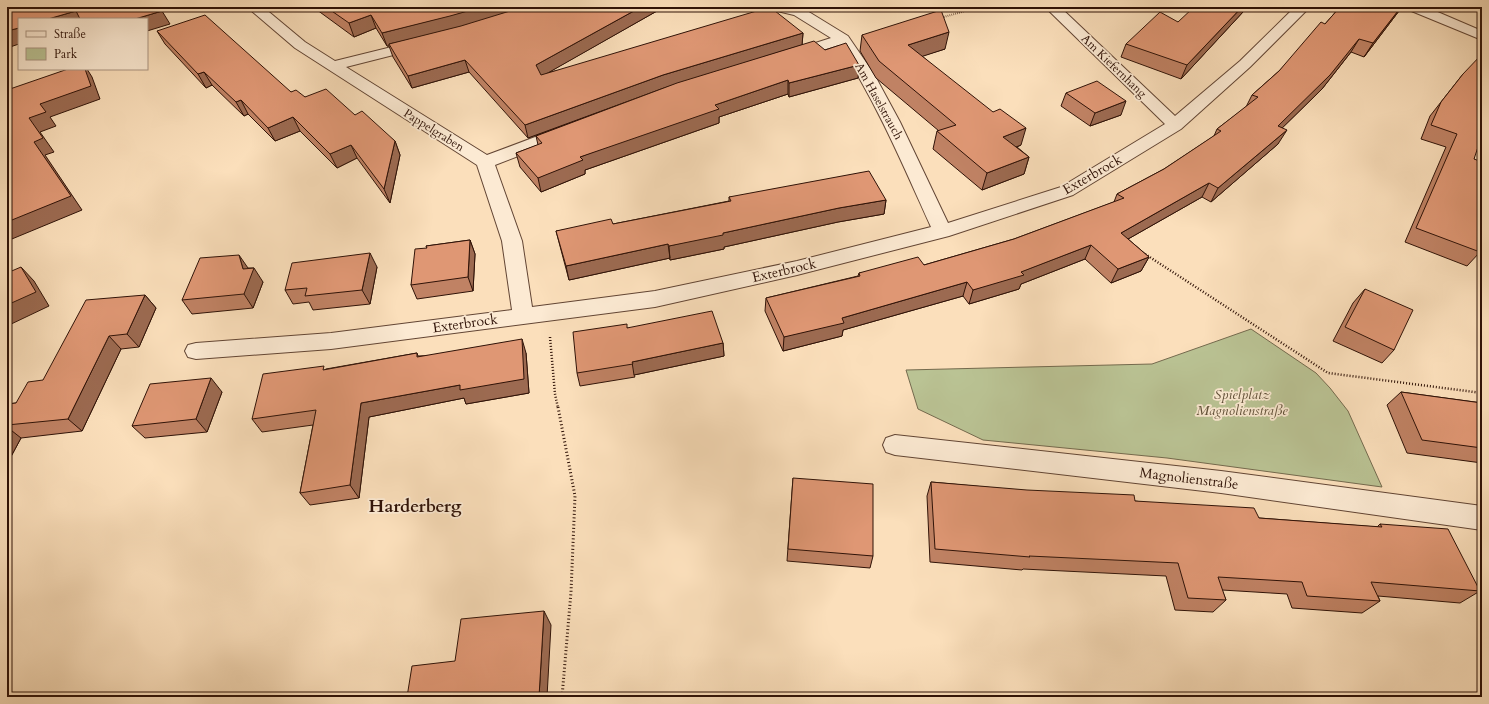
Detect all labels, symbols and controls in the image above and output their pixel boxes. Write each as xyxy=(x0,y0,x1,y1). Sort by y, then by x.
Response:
legend xyxy=(18,18,148,70)
text: Straße xyxy=(54,26,86,42)
street label: Am Kiefernhang xyxy=(1078,31,1150,102)
text: Park xyxy=(54,46,78,62)
street label: Am Haselstrauch xyxy=(851,60,907,143)
street label: Pappelgraben xyxy=(401,105,467,155)
street label: Exterbrock xyxy=(1059,150,1126,199)
street label: Exterbrock xyxy=(750,254,819,287)
street label: Exterbrock xyxy=(431,309,499,337)
park label: Spielplatz Magnolienstraße xyxy=(1196,385,1288,420)
street label: Magnolienstraße xyxy=(1138,463,1239,494)
district label: Harderberg xyxy=(369,494,462,519)

